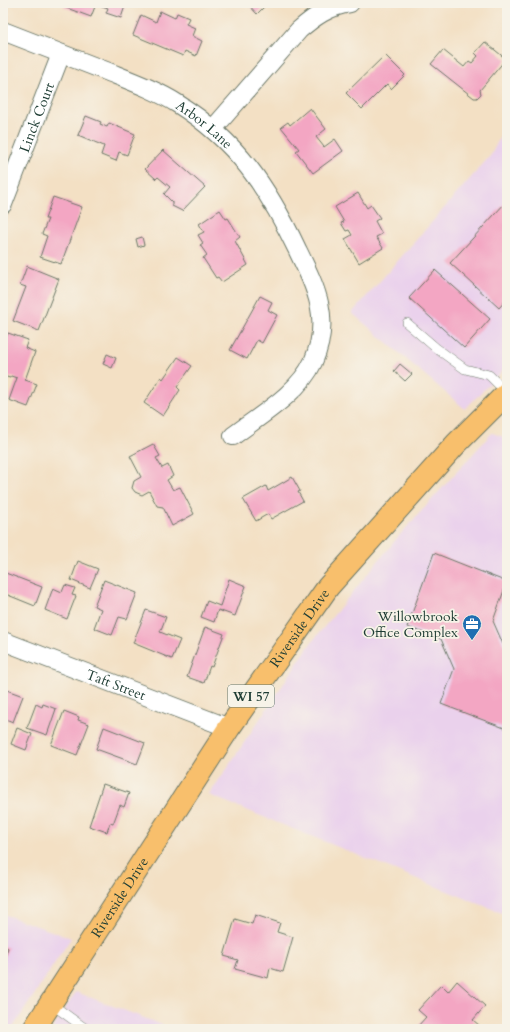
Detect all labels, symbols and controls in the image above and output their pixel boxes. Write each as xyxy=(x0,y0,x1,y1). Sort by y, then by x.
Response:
street label: Linck Court xyxy=(15,79,59,155)
street label: Arbor Lane xyxy=(172,96,237,153)
street label: Riverside Drive xyxy=(265,585,334,671)
place label: Willowbrook Office Complex xyxy=(363,607,459,642)
office icon: Willowbrook Office Complex xyxy=(461,613,483,641)
street label: Taft Street xyxy=(83,665,149,705)
road number: WI 57 xyxy=(228,685,274,707)
street label: Riverside Drive xyxy=(87,854,153,941)

